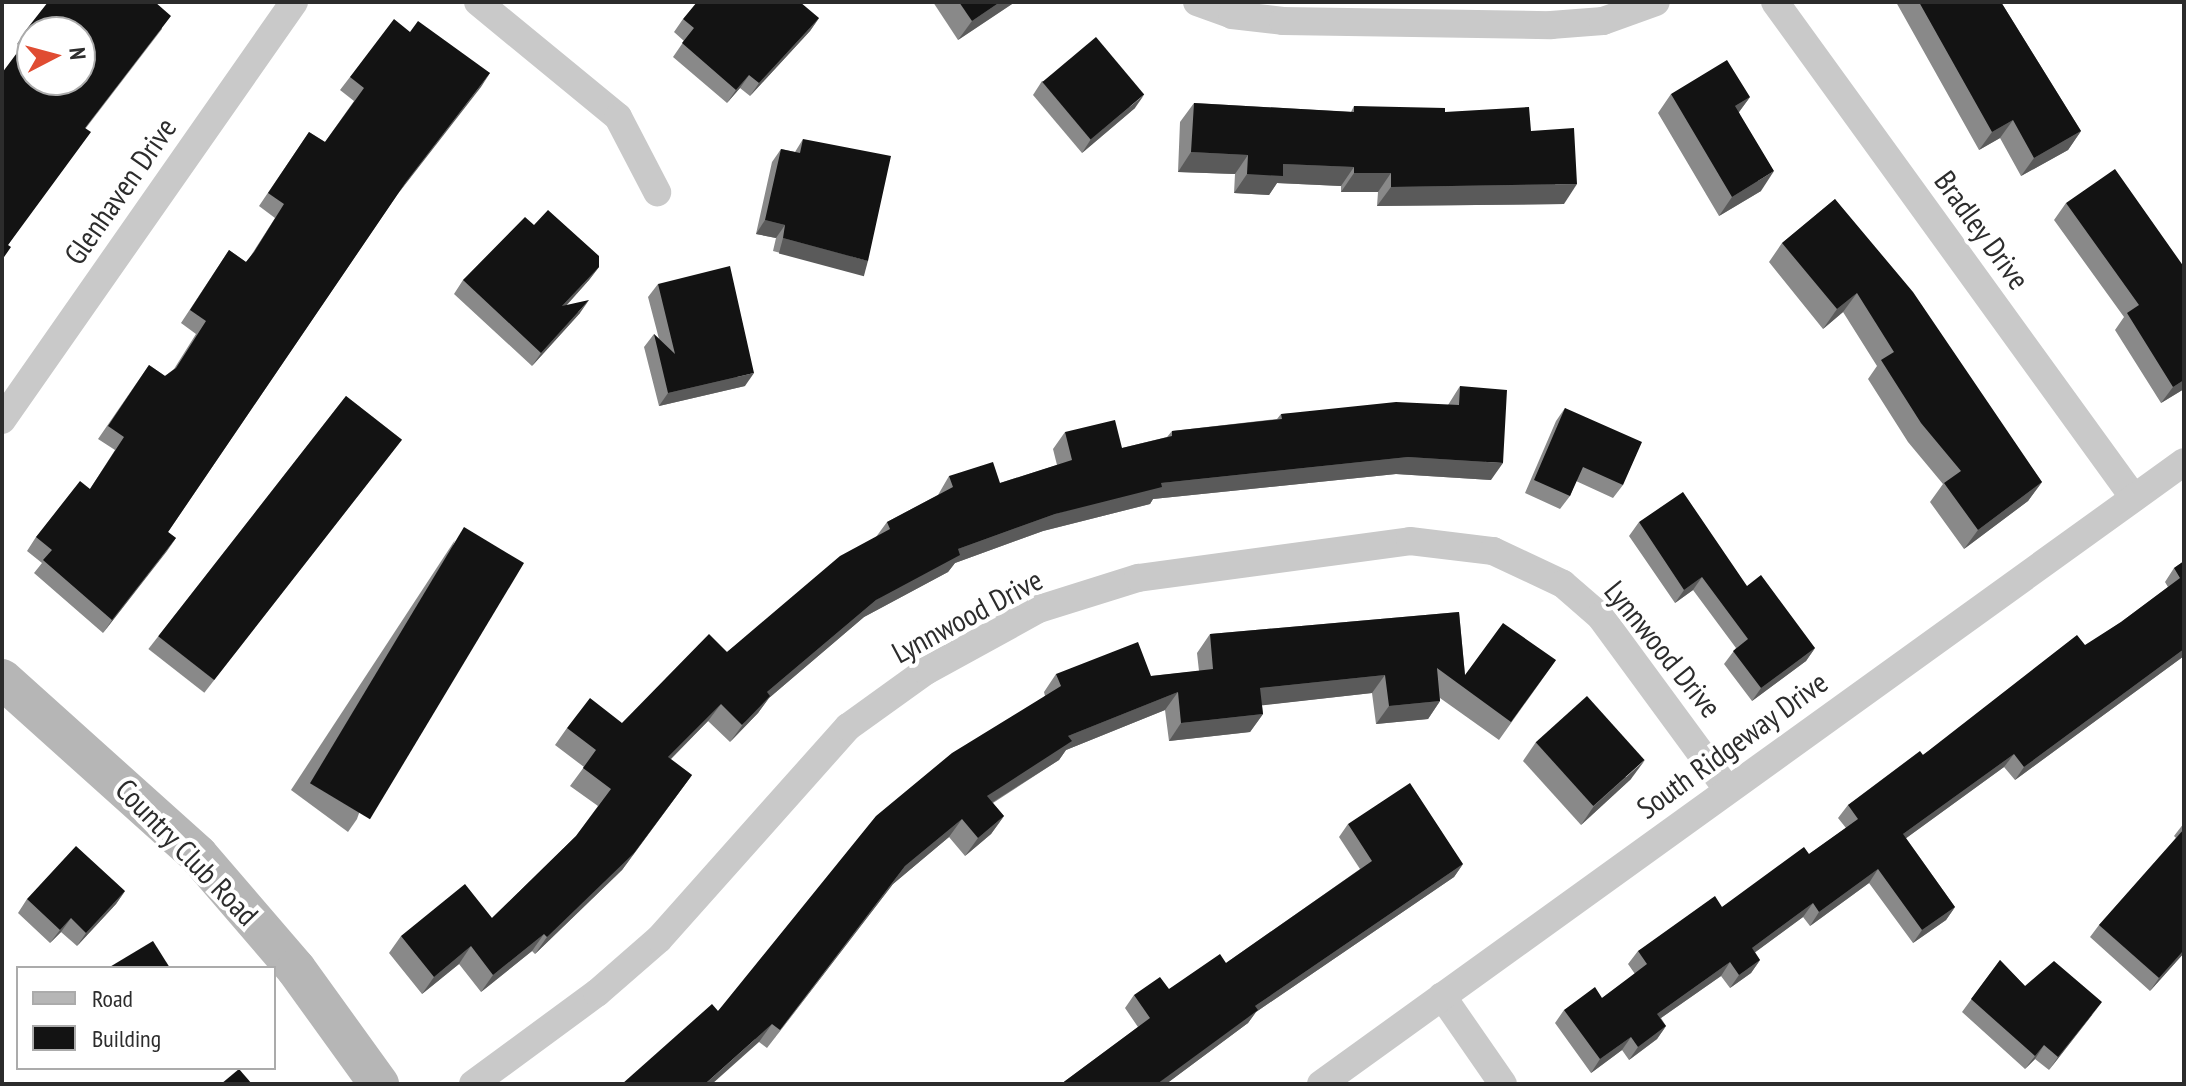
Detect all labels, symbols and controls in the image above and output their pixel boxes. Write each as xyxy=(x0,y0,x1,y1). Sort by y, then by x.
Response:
north arrow xyxy=(16,16,96,96)
text: N xyxy=(63,46,92,61)
street label: Glenhaven Drive xyxy=(56,111,184,271)
street label: Bradley Drive xyxy=(1927,163,2037,297)
street label: Lynnwood Drive xyxy=(886,561,1048,671)
street label: Lynnwood Drive xyxy=(1597,574,1729,724)
street label: South Ridgeway Drive xyxy=(1629,664,1835,826)
street label: Country Club Road xyxy=(108,771,266,933)
legend xyxy=(16,966,276,1070)
text: Road xyxy=(92,983,133,1014)
text: Building xyxy=(92,1023,161,1054)

